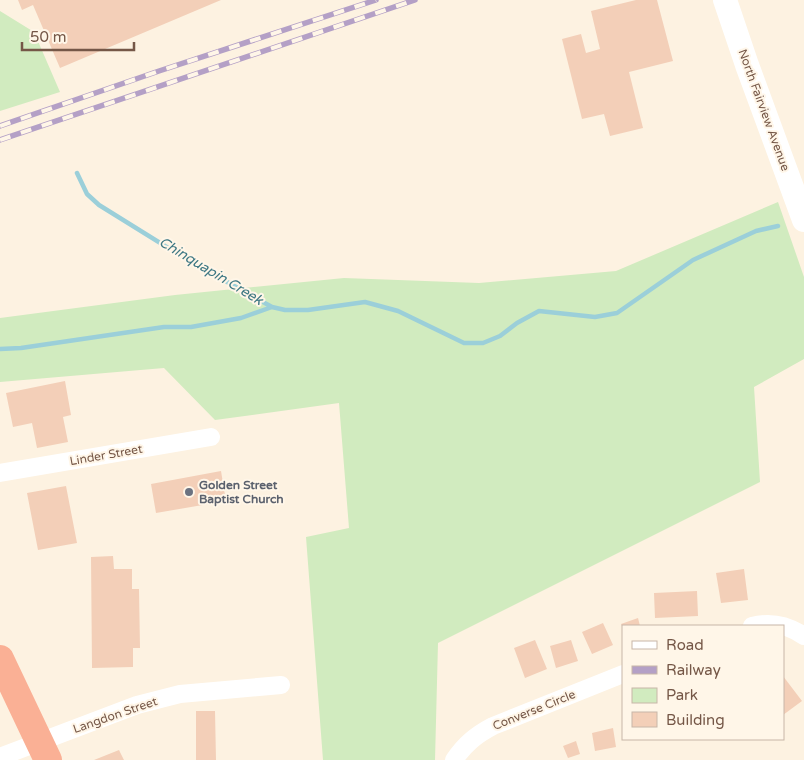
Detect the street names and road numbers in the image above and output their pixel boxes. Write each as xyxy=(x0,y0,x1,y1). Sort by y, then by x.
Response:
street label: North Fairview Avenue xyxy=(735,47,793,173)
street label: Linder Street xyxy=(69,442,144,468)
street label: Converse Circle xyxy=(491,687,578,733)
street label: Langdon Street xyxy=(71,694,159,736)

